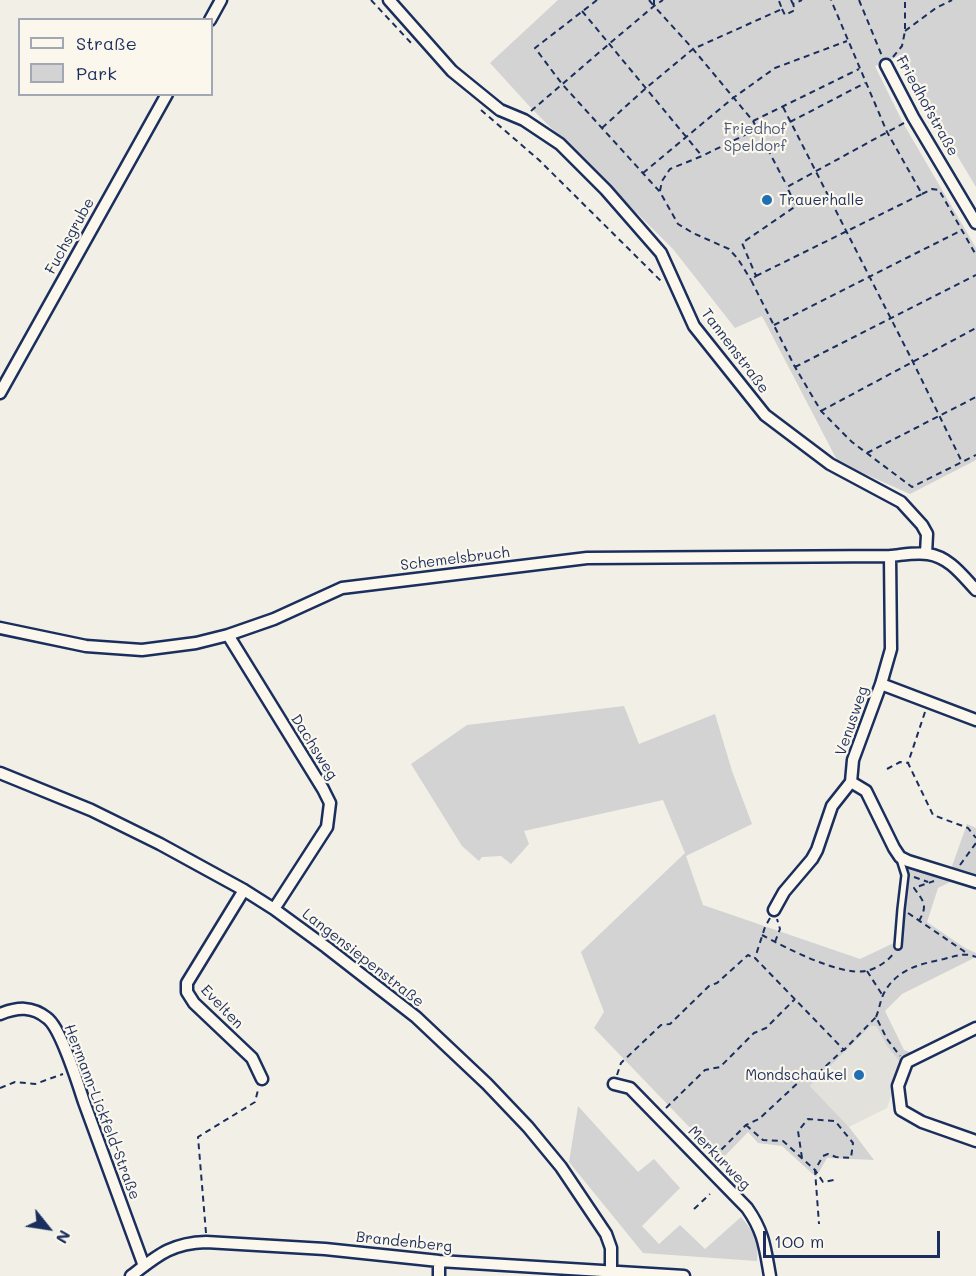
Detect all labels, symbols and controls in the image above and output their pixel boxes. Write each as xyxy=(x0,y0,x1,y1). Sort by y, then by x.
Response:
legend xyxy=(18,18,213,96)
text: Straße xyxy=(76,31,137,55)
street label: Friedhofstraße xyxy=(892,53,962,159)
text: Park xyxy=(76,61,117,85)
park label: Friedhof Speldorf xyxy=(724,120,786,155)
place label: Trauerhalle xyxy=(779,191,864,209)
marker: Trauerhalle xyxy=(760,193,774,207)
street label: Fuchsgrube xyxy=(42,195,98,277)
street label: Tannenstraße xyxy=(697,305,773,397)
street label: Schemelsbruch xyxy=(399,543,511,575)
street label: Venusweg xyxy=(832,684,872,758)
street label: Dachsweg xyxy=(287,711,341,783)
street label: Langensiepenstraße xyxy=(299,905,427,1011)
street label: Evelten xyxy=(197,981,247,1033)
street label: Hermann-Lickfeld-Straße xyxy=(60,1022,144,1202)
place label: Mondschaukel xyxy=(745,1066,847,1084)
marker: Mondschaukel xyxy=(852,1068,866,1082)
street label: Merkurweg xyxy=(684,1122,754,1194)
north arrow xyxy=(18,1198,78,1258)
scale bar xyxy=(766,1219,943,1257)
text: N xyxy=(52,1227,76,1248)
street label: Brandenberg xyxy=(355,1228,453,1256)
text: 100 m xyxy=(774,1229,824,1253)

